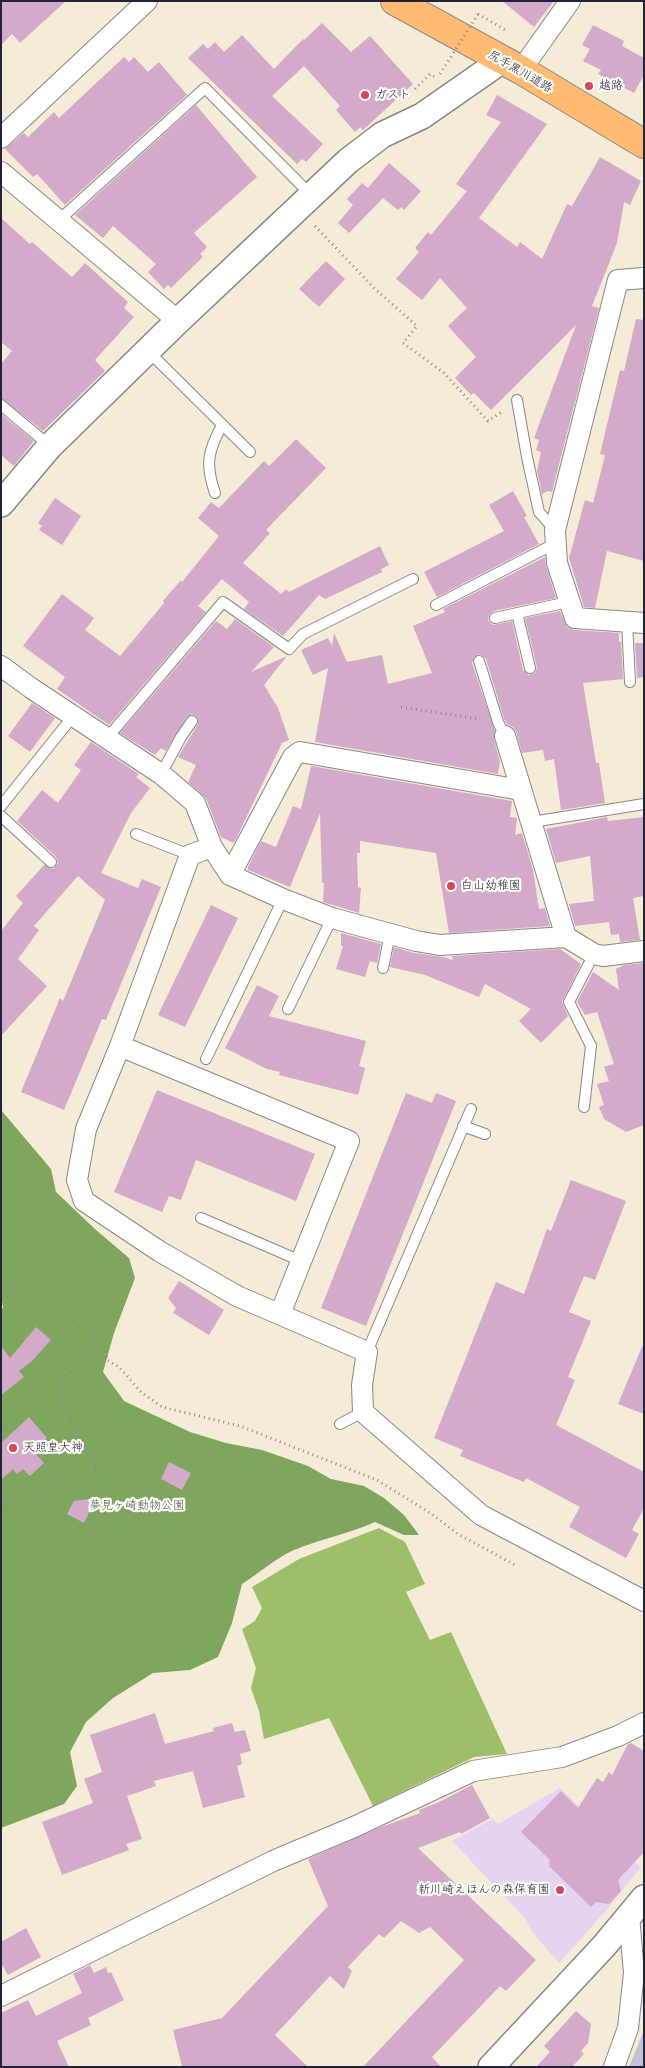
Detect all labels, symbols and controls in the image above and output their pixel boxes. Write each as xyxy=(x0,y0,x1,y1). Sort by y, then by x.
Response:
street label: 尻手黒川道路 xyxy=(485,48,555,96)
place label: 越路 xyxy=(599,79,623,93)
marker: 越路 xyxy=(583,80,595,92)
place label: ガスト xyxy=(375,88,411,102)
marker: ガスト xyxy=(359,89,371,101)
place label: 白山幼稚園 xyxy=(461,879,521,893)
marker: 白山幼稚園 xyxy=(445,880,457,892)
place label: 天照皇大神 xyxy=(23,1441,83,1455)
marker: 天照皇大神 xyxy=(7,1442,19,1454)
park label: 夢見ヶ崎動物公園 xyxy=(89,1499,185,1513)
place label: 新川崎えほんの森保育園 xyxy=(418,1883,550,1897)
marker: 新川崎えほんの森保育園 xyxy=(554,1884,566,1896)

